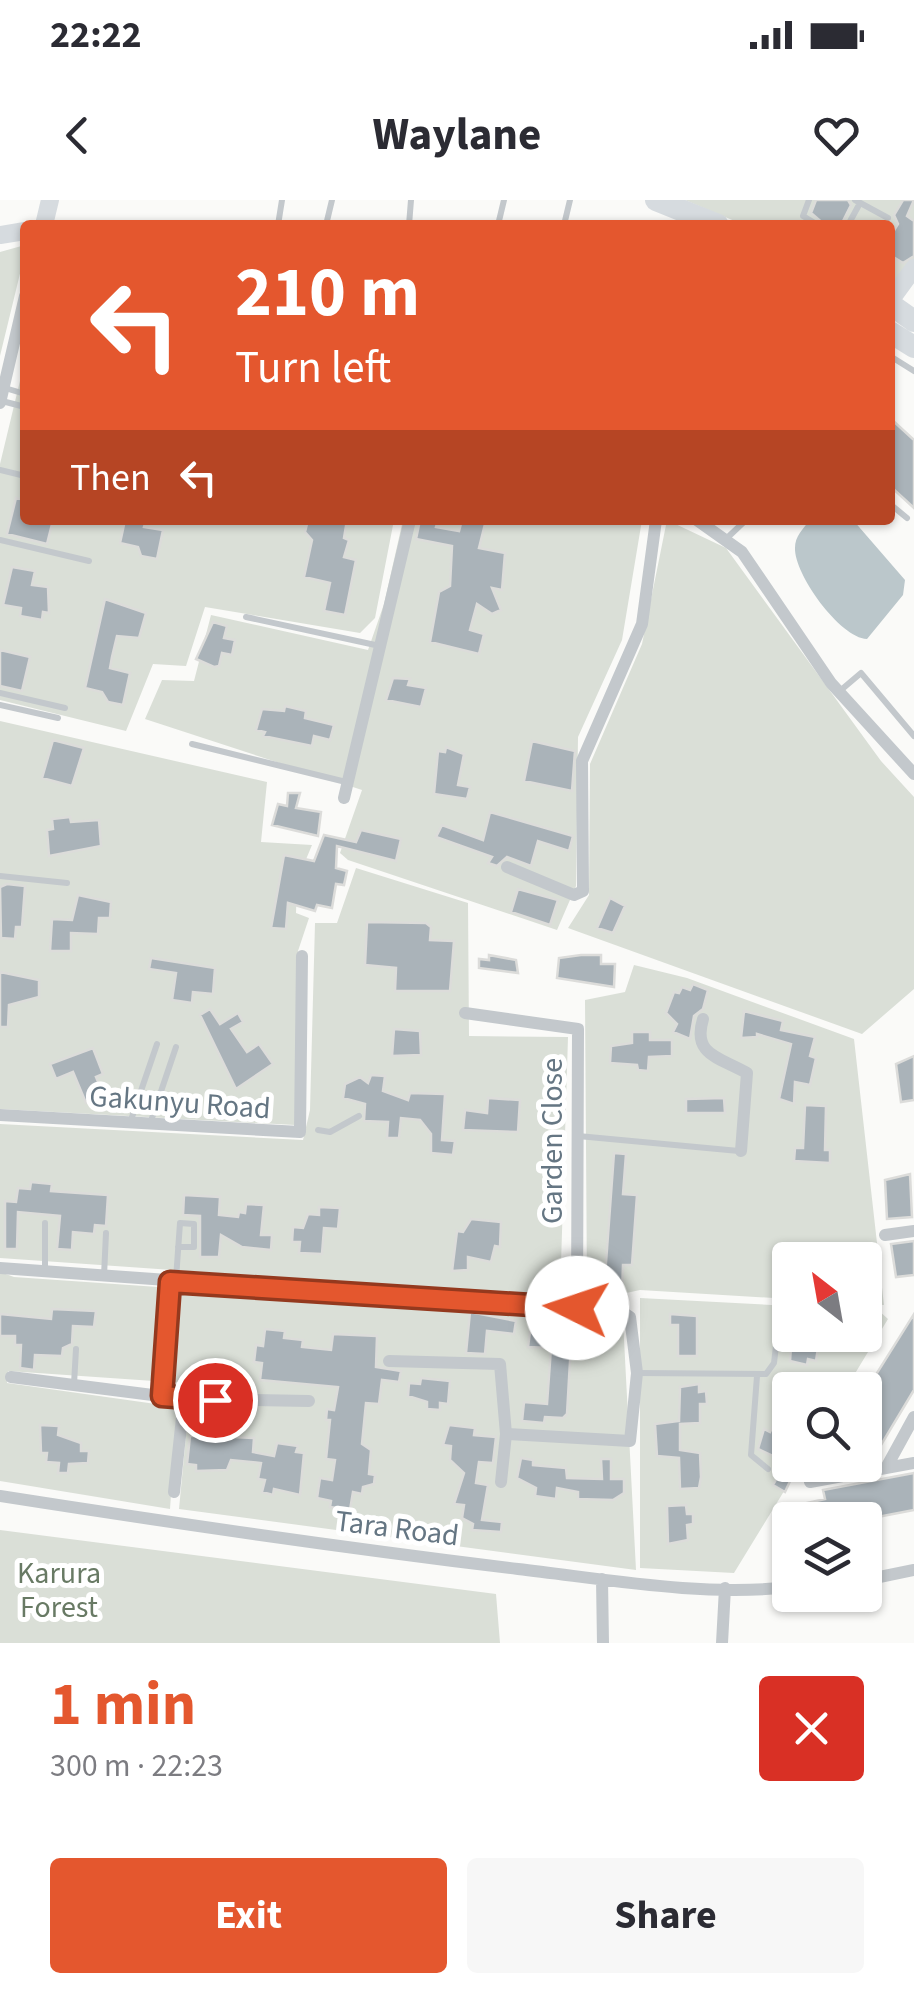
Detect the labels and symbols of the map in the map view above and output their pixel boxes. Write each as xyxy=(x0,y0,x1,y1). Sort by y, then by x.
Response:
street label: Garden Close xyxy=(531,1058,574,1224)
street label: Gakunyu Road xyxy=(88,1075,272,1130)
north arrow xyxy=(772,1242,882,1352)
position arrow xyxy=(525,1256,629,1360)
pin xyxy=(173,1358,258,1443)
street label: Tara Road xyxy=(333,1500,461,1557)
park label: Karura Forest xyxy=(17,1552,101,1629)

